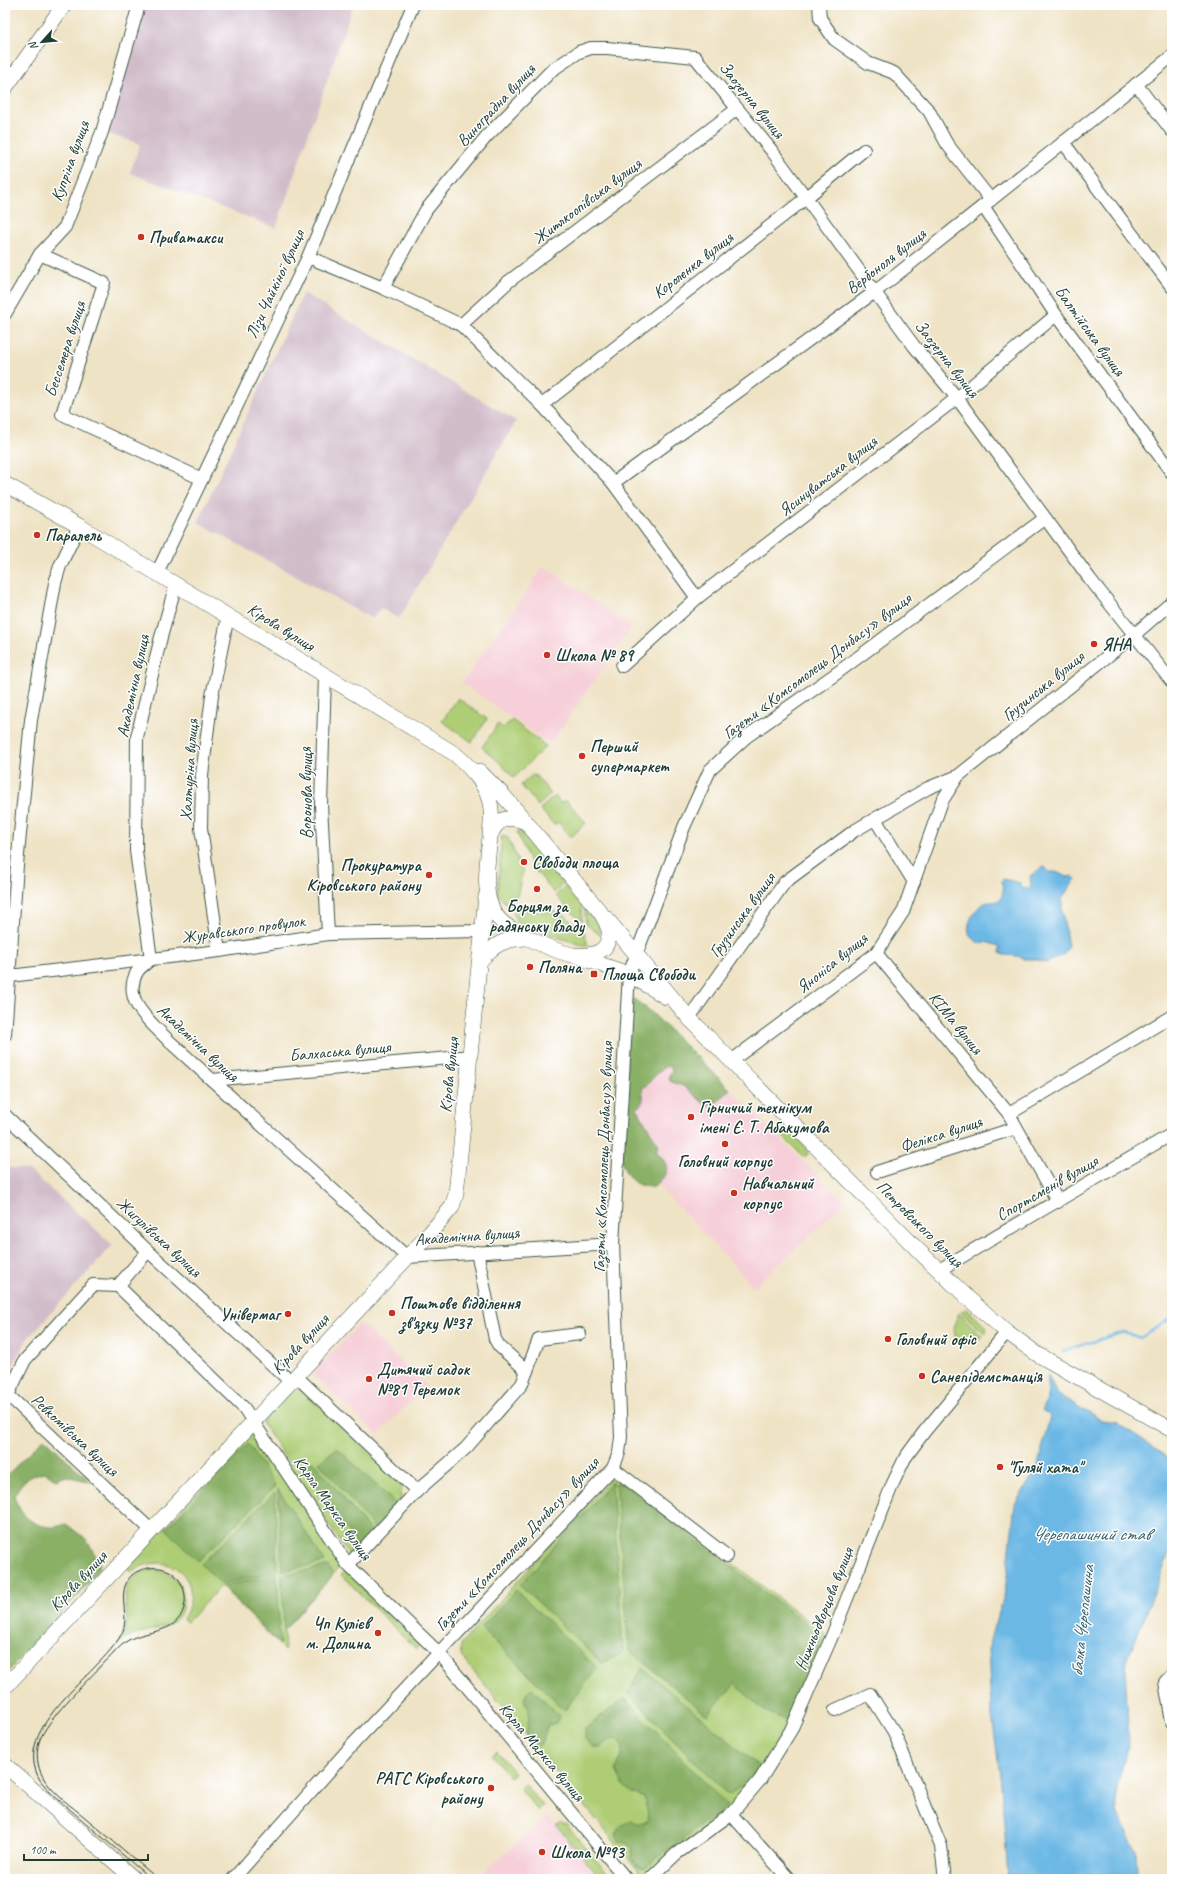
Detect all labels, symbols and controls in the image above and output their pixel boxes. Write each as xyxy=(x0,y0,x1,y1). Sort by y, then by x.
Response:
north arrow xyxy=(22,22,62,62)
text: N xyxy=(24,38,41,53)
street label: Заозерна вулиця xyxy=(714,57,790,144)
street label: Виноградна вулиця xyxy=(452,58,540,151)
street label: Купріна вулиця xyxy=(46,117,94,204)
street label: Житлкоопівська вулиця xyxy=(528,153,646,249)
street label: Вербоноля вулиця xyxy=(842,223,931,299)
street label: Лізи Чайкіної вулиця xyxy=(241,225,311,342)
street label: Короленка вулиця xyxy=(648,226,738,303)
place label: Приватакси xyxy=(149,227,224,248)
marker: Приватакси xyxy=(136,232,146,242)
street label: Балтійська вулиця xyxy=(1050,282,1130,381)
street label: Бессемера вулиця xyxy=(40,298,91,400)
street label: Заозерна вулиця xyxy=(909,316,984,403)
street label: Ясинуватська вулиця xyxy=(775,430,882,521)
place label: Паралель xyxy=(45,525,102,546)
marker: Паралель xyxy=(32,530,42,540)
street label: Газети «Комсомолець Донбасу» вулиця xyxy=(719,587,917,745)
street label: Кірова вулиця xyxy=(244,598,320,657)
street label: Академічна вулиця xyxy=(112,632,154,739)
place label: ЯНА xyxy=(1102,634,1132,655)
marker: ЯНА xyxy=(1089,639,1099,649)
place label: Школа № 89 xyxy=(555,645,635,666)
street label: Грузинська вулиця xyxy=(998,646,1090,726)
marker: Школа № 89 xyxy=(542,650,552,660)
street label: Халтуріна вулиця xyxy=(175,717,203,822)
place label: Перший супермаркет xyxy=(590,736,670,777)
street label: Воронова вулиця xyxy=(296,746,317,839)
marker: Перший супермаркет xyxy=(577,751,587,761)
place label: Свободи площа xyxy=(532,852,620,873)
place label: Прокуратура Кіровського району xyxy=(307,855,423,896)
marker: Свободи площа xyxy=(519,857,529,867)
street label: Грузинська вулиця xyxy=(704,867,781,962)
marker: Прокуратура Кіровського району xyxy=(424,870,434,880)
marker: Борцям за радянську владу xyxy=(532,884,542,894)
place label: Борцям за радянську владу xyxy=(489,896,586,937)
street label: Журавського провулок xyxy=(180,910,308,948)
street label: Яноніса вулиця xyxy=(792,927,872,998)
place label: Поляна xyxy=(538,957,583,978)
marker: Поляна xyxy=(525,962,535,972)
place label: Площа Свободи xyxy=(602,964,696,985)
marker: Площа Свободи xyxy=(589,969,599,979)
street label: КІМа вулиця xyxy=(924,987,988,1059)
street label: Академічна вулиця xyxy=(153,1000,244,1087)
street label: Кірова вулиця xyxy=(435,1035,464,1113)
street label: Балхаська вулиця xyxy=(289,1036,392,1066)
street label: Газети «Комсомолець Донбасу» вулиця xyxy=(588,1040,619,1273)
place label: Гірничий технікум імені Є. Т. Абакумова xyxy=(699,1097,830,1138)
street label: Фелікса вулиця xyxy=(897,1111,986,1157)
marker: Гірничий технікум імені Є. Т. Абакумова xyxy=(686,1112,696,1122)
marker: Головний корпус xyxy=(720,1139,730,1149)
street label: Спортсменів вулиця xyxy=(992,1150,1103,1226)
place label: Головний корпус xyxy=(678,1151,773,1172)
place label: Навчальний корпус xyxy=(742,1173,815,1214)
street label: Петровського вулиця xyxy=(872,1176,969,1273)
marker: Навчальний корпус xyxy=(729,1188,739,1198)
street label: Жигулівська вулиця xyxy=(112,1192,207,1282)
street label: Академічна вулиця xyxy=(414,1222,521,1250)
place label: Поштове відділення зв'язку №37 xyxy=(398,1293,521,1335)
place label: Універмаг xyxy=(220,1304,283,1325)
street label: Кірова вулиця xyxy=(267,1308,334,1379)
marker: Поштове відділення зв'язку №37 xyxy=(387,1308,397,1318)
marker: Універмаг xyxy=(283,1309,293,1319)
place label: Головний офіс xyxy=(896,1329,977,1350)
marker: Головний офіс xyxy=(883,1334,893,1344)
place label: Дитячий садок №81 Теремок xyxy=(377,1359,470,1400)
place label: Санепідемстанція xyxy=(930,1366,1043,1387)
marker: Санепідемстанція xyxy=(917,1371,927,1381)
marker: Дитячий садок №81 Теремок xyxy=(364,1374,374,1384)
street label: Ревкомівська вулиця xyxy=(27,1389,124,1481)
street label: Карла Маркса вулиця xyxy=(289,1452,377,1565)
street label: Газети «Комсомолець Донбасу» вулиця xyxy=(431,1452,605,1636)
place label: "Гуляй хата" xyxy=(1008,1457,1086,1478)
marker: "Гуляй хата" xyxy=(995,1462,1005,1472)
water label: Черепашиний став xyxy=(1032,1523,1156,1545)
street label: Нижньодворцова вулиця xyxy=(790,1543,859,1673)
street label: Кірова вулиця xyxy=(45,1545,112,1616)
water label: балка Черепашина xyxy=(1065,1562,1099,1678)
place label: Чп Кулієв м. Долина xyxy=(305,1613,374,1654)
marker: Чп Кулієв м. Долина xyxy=(373,1628,383,1638)
street label: Карла Маркса вулиця xyxy=(495,1698,590,1806)
place label: РАГС Кіровського району xyxy=(375,1768,484,1809)
marker: РАГС Кіровського району xyxy=(486,1783,496,1793)
scale bar xyxy=(24,1836,148,1862)
text: 100 m xyxy=(30,1842,57,1858)
place label: Школа №93 xyxy=(550,1842,625,1863)
marker: Школа №93 xyxy=(537,1847,547,1857)

